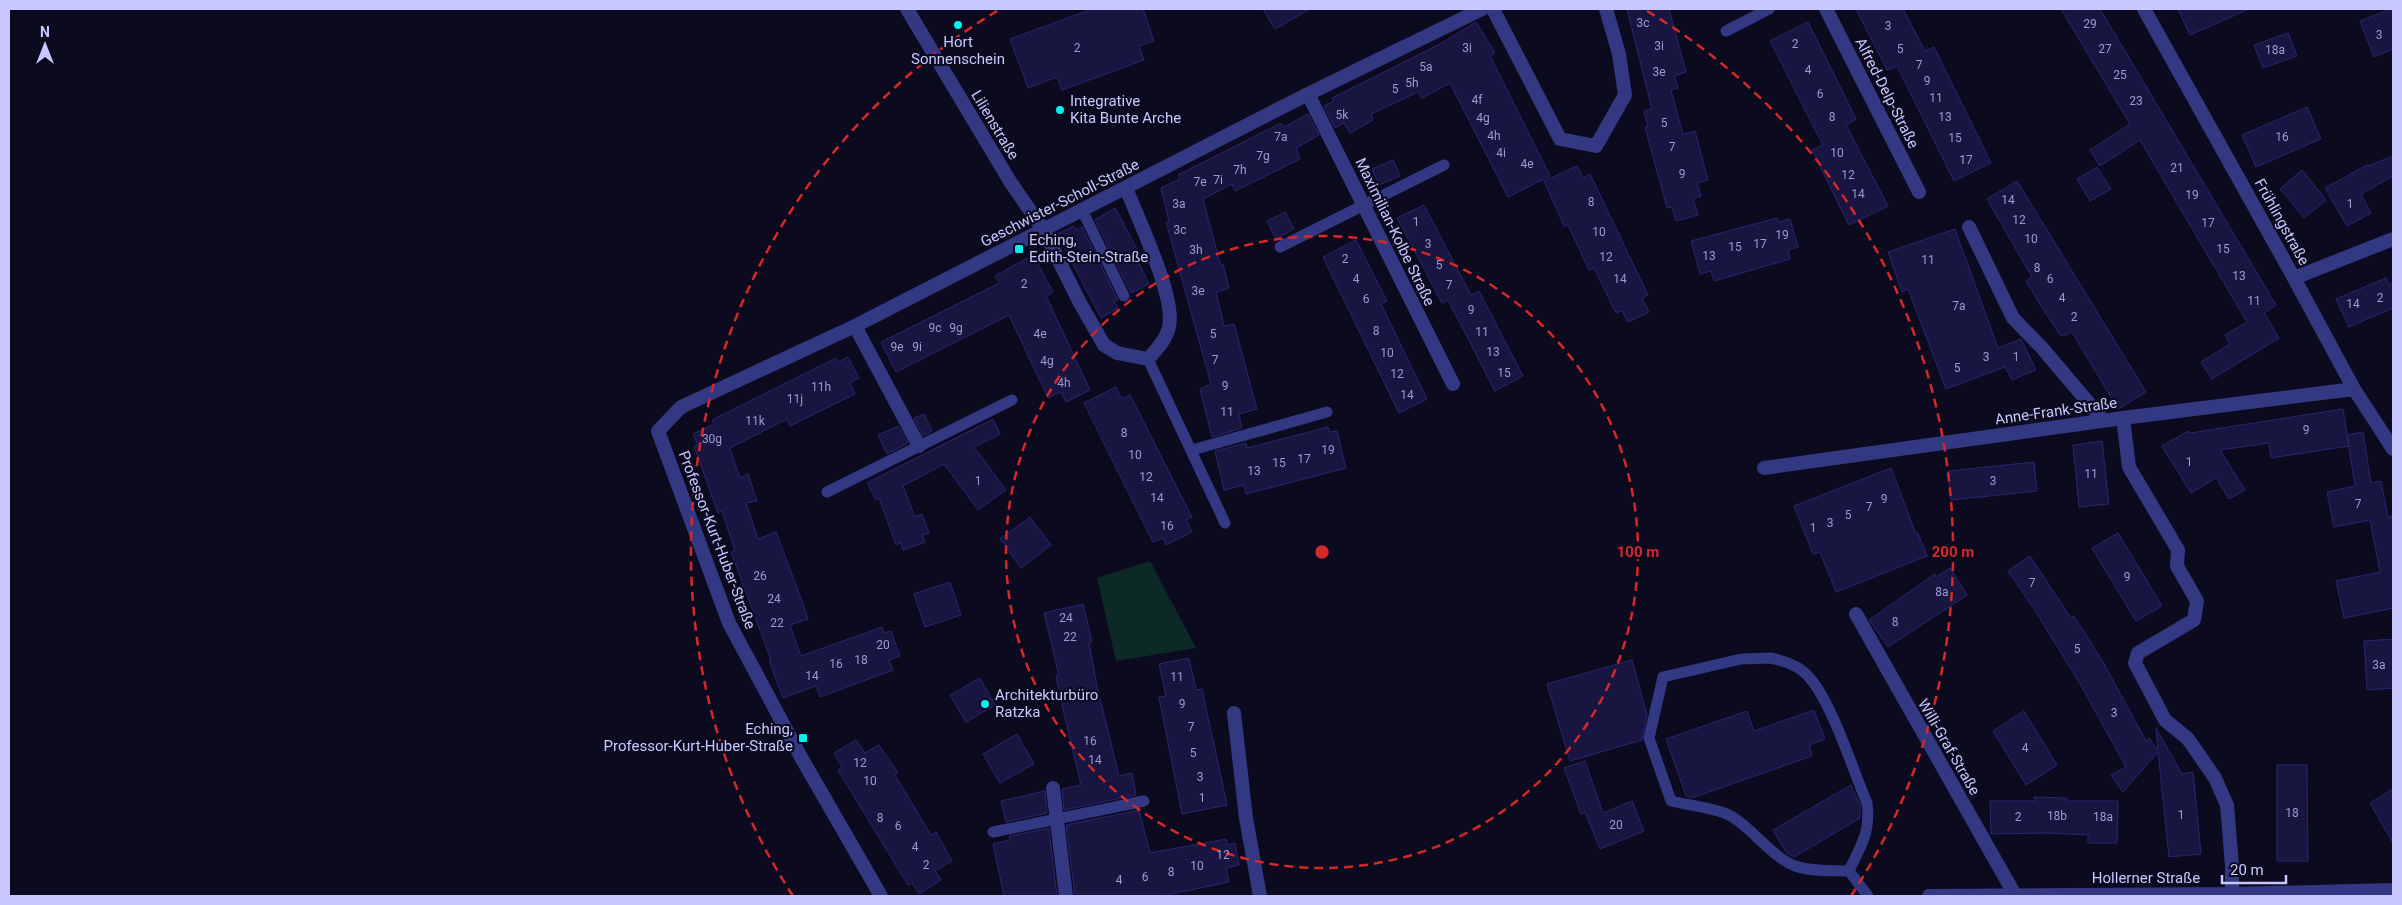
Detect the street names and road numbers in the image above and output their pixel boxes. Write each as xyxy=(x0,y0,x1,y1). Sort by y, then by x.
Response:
street label: Alfred-Delp-Straße xyxy=(1851,35,1923,151)
street label: Lilienstraße xyxy=(967,87,1023,163)
street label: Geschwister-Scholl-Straße xyxy=(978,155,1142,251)
street label: Maximilian-Kolbe Straße xyxy=(1351,155,1439,309)
street label: Frühlingstraße xyxy=(2251,176,2313,268)
street label: Anne-Frank-Straße xyxy=(1994,394,2118,428)
street label: Professor-Kurt-Huber-Straße xyxy=(675,448,759,632)
street label: Willi-Graf-Straße xyxy=(1914,696,1984,798)
street label: Hollerner Straße xyxy=(2092,869,2200,887)

